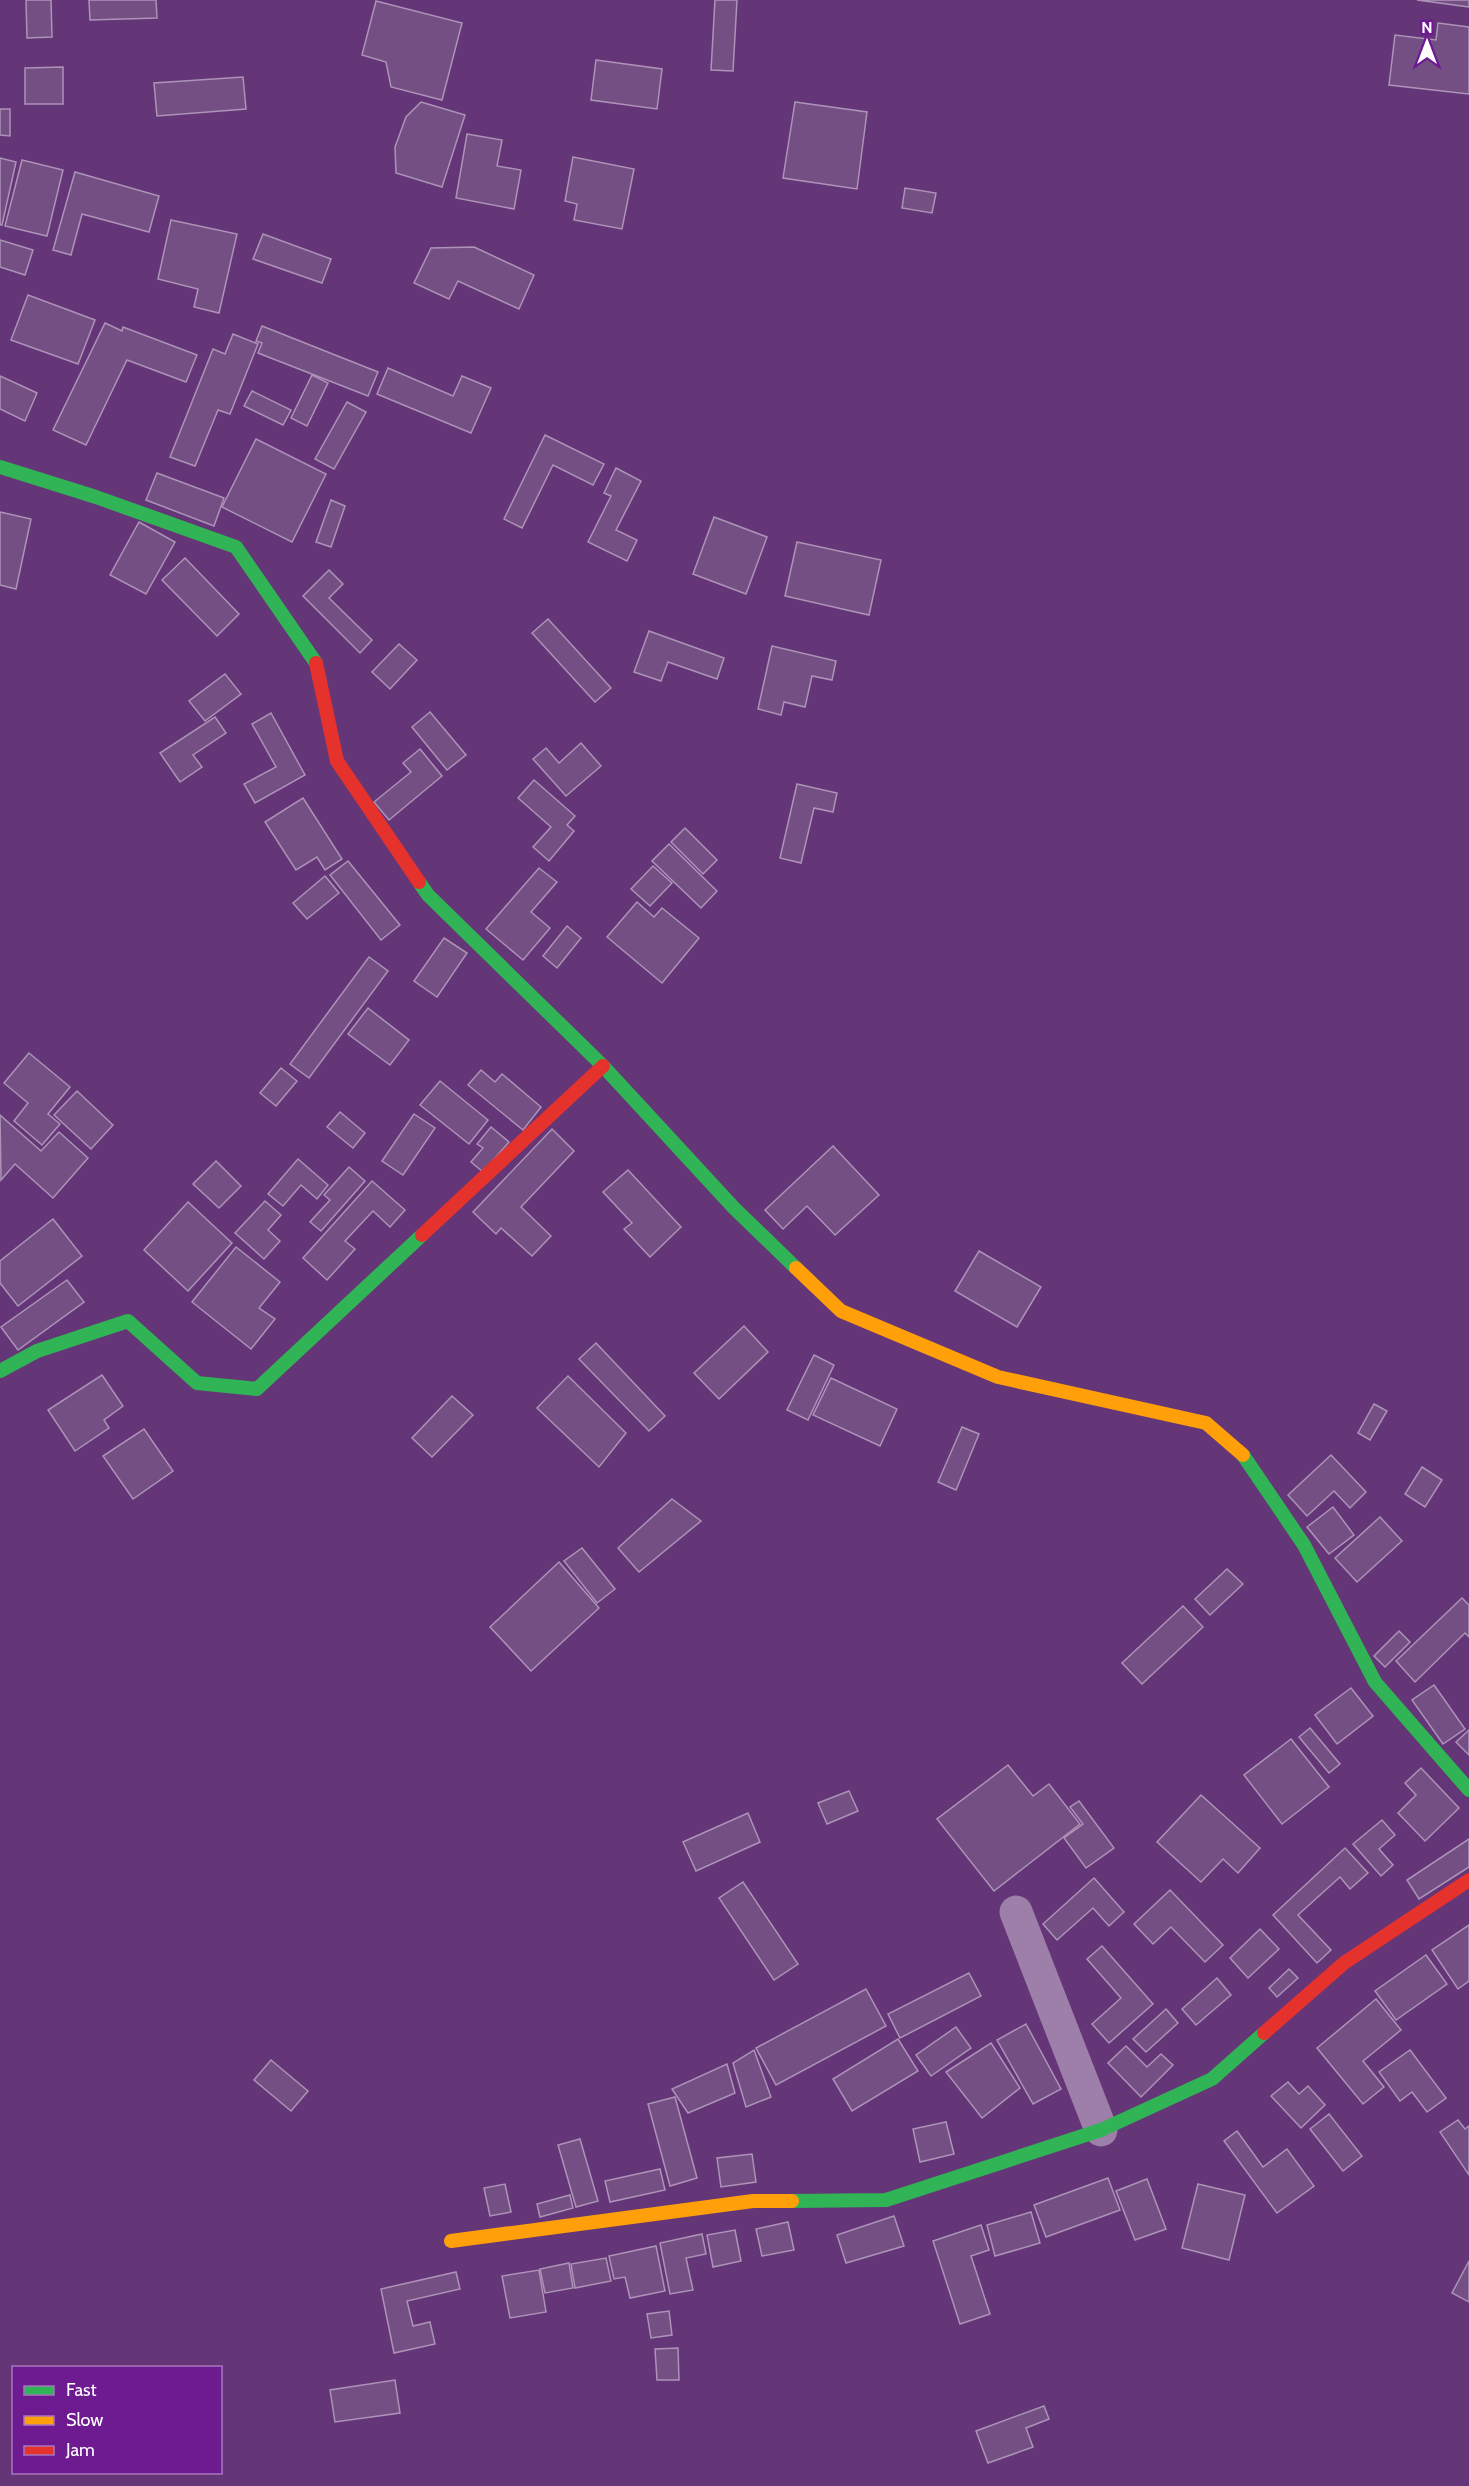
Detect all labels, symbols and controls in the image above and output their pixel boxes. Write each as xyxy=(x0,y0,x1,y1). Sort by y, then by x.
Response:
north arrow xyxy=(1397,12,1457,72)
text: N xyxy=(1421,18,1433,37)
legend xyxy=(12,2366,222,2474)
text: Fast xyxy=(66,2379,97,2401)
text: Slow xyxy=(66,2409,103,2431)
text: Jam xyxy=(65,2439,95,2461)

